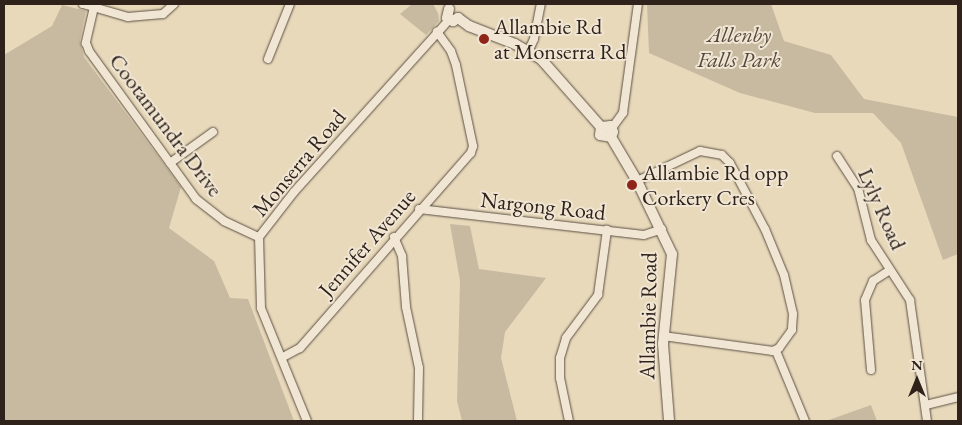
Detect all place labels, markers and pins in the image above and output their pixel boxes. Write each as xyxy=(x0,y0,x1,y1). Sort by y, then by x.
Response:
place label: Allambie Rd at Monserra Rd xyxy=(494,13,626,64)
marker: Allambie Rd at Monserra Rd xyxy=(478,33,490,45)
place label: Allambie Rd opp Corkery Cres xyxy=(642,159,788,210)
marker: Allambie Rd opp Corkery Cres xyxy=(626,179,638,191)

